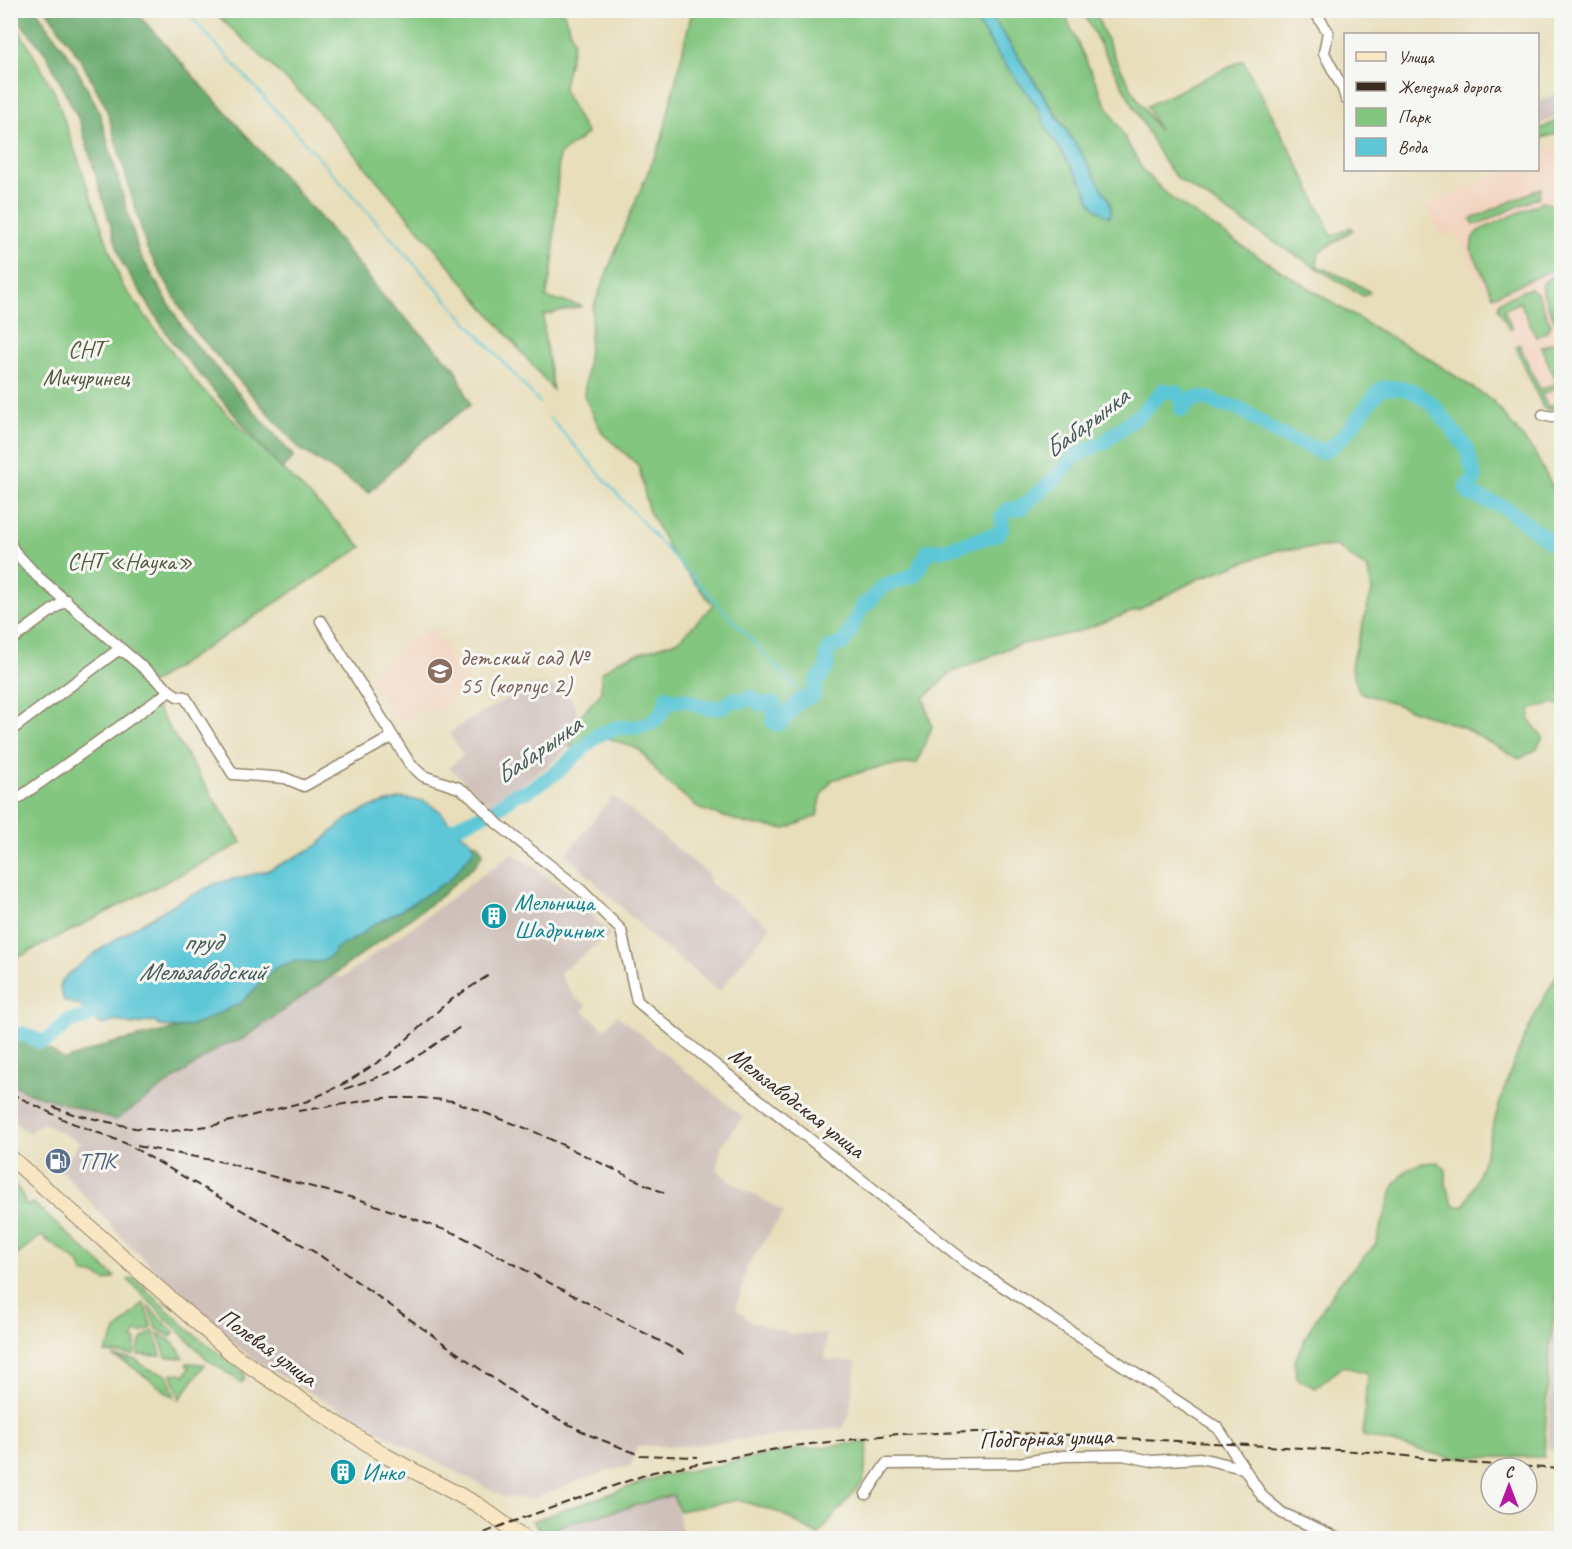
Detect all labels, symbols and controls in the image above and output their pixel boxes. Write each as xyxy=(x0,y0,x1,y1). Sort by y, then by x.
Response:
legend xyxy=(1344,33,1539,171)
text: Улица xyxy=(1398,46,1435,68)
text: Железная дорога xyxy=(1398,76,1502,99)
text: Парк xyxy=(1398,106,1432,128)
text: Вода xyxy=(1398,136,1429,158)
park label: СНТ Мичуринец xyxy=(43,334,130,392)
water label: Бабарынка xyxy=(1037,379,1137,466)
park label: СНТ «Наука» xyxy=(67,546,193,576)
place label: детский сад № 55 (корпус 2) xyxy=(460,642,591,700)
school or university icon: детский сад № 55 (корпус 2) xyxy=(425,656,455,686)
water label: Бабарынка xyxy=(488,707,590,792)
place label: Мельница Шадриных xyxy=(514,887,605,945)
building icon: Мельница Шадриных xyxy=(479,901,509,931)
water label: пруд Мельзаводский xyxy=(139,925,270,988)
street label: Мельзаводская улица xyxy=(723,1040,872,1165)
fuel station icon: ТПК xyxy=(43,1146,73,1176)
place label: ТПК xyxy=(78,1146,119,1176)
street label: Полевая улица xyxy=(213,1301,325,1394)
street label: Подгорная улица xyxy=(979,1421,1115,1455)
north arrow xyxy=(1479,1456,1539,1516)
building icon: Инко xyxy=(328,1457,358,1487)
place label: Инко xyxy=(362,1457,406,1487)
text: С xyxy=(1505,1462,1515,1482)

